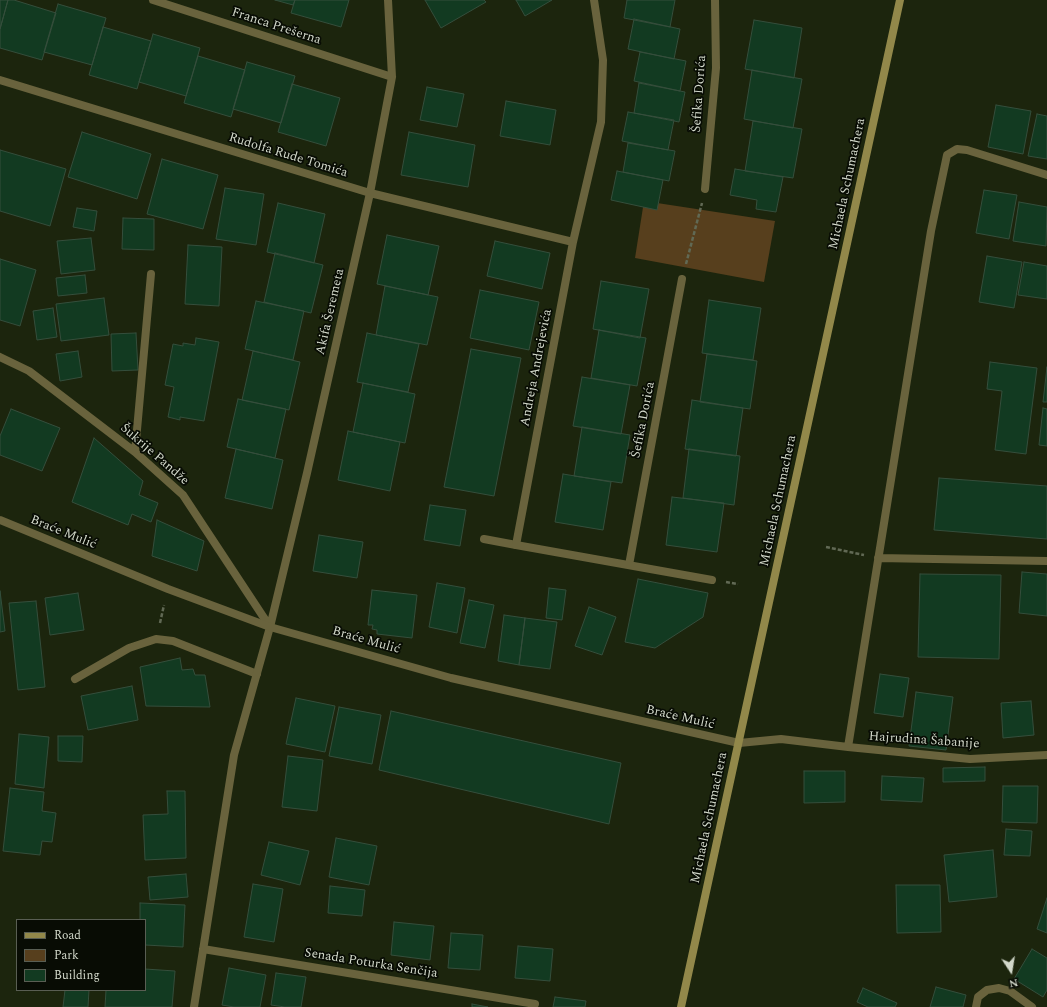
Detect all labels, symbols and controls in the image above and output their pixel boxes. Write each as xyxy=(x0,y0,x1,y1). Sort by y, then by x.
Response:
street label: Franca Prešerna xyxy=(229,5,323,49)
street label: Šefika Dorića xyxy=(690,55,710,133)
street label: Michaela Schumachera xyxy=(826,117,870,251)
street label: Rudolfa Rude Tomića xyxy=(227,130,349,182)
street label: Akifa Šeremeta xyxy=(313,267,349,357)
street label: Andreja Andrejevića xyxy=(518,308,556,428)
street label: Šefika Dorića xyxy=(629,380,659,460)
street label: Šukrije Pandže xyxy=(116,421,192,489)
street label: Michaela Schumachera xyxy=(757,434,801,568)
street label: Braće Mulić xyxy=(28,513,98,553)
street label: Braće Mulić xyxy=(330,624,402,658)
street label: Braće Mulić xyxy=(644,703,716,733)
street label: Hajrudina Šabanije xyxy=(868,729,980,753)
street label: Michaela Schumachera xyxy=(688,751,732,885)
legend xyxy=(16,919,146,991)
text: Road xyxy=(54,926,81,945)
text: Park xyxy=(54,946,79,965)
street label: Senada Poturka Senčija xyxy=(303,946,439,982)
north arrow xyxy=(991,951,1031,991)
text: Building xyxy=(54,966,100,985)
text: N xyxy=(1007,974,1020,992)

